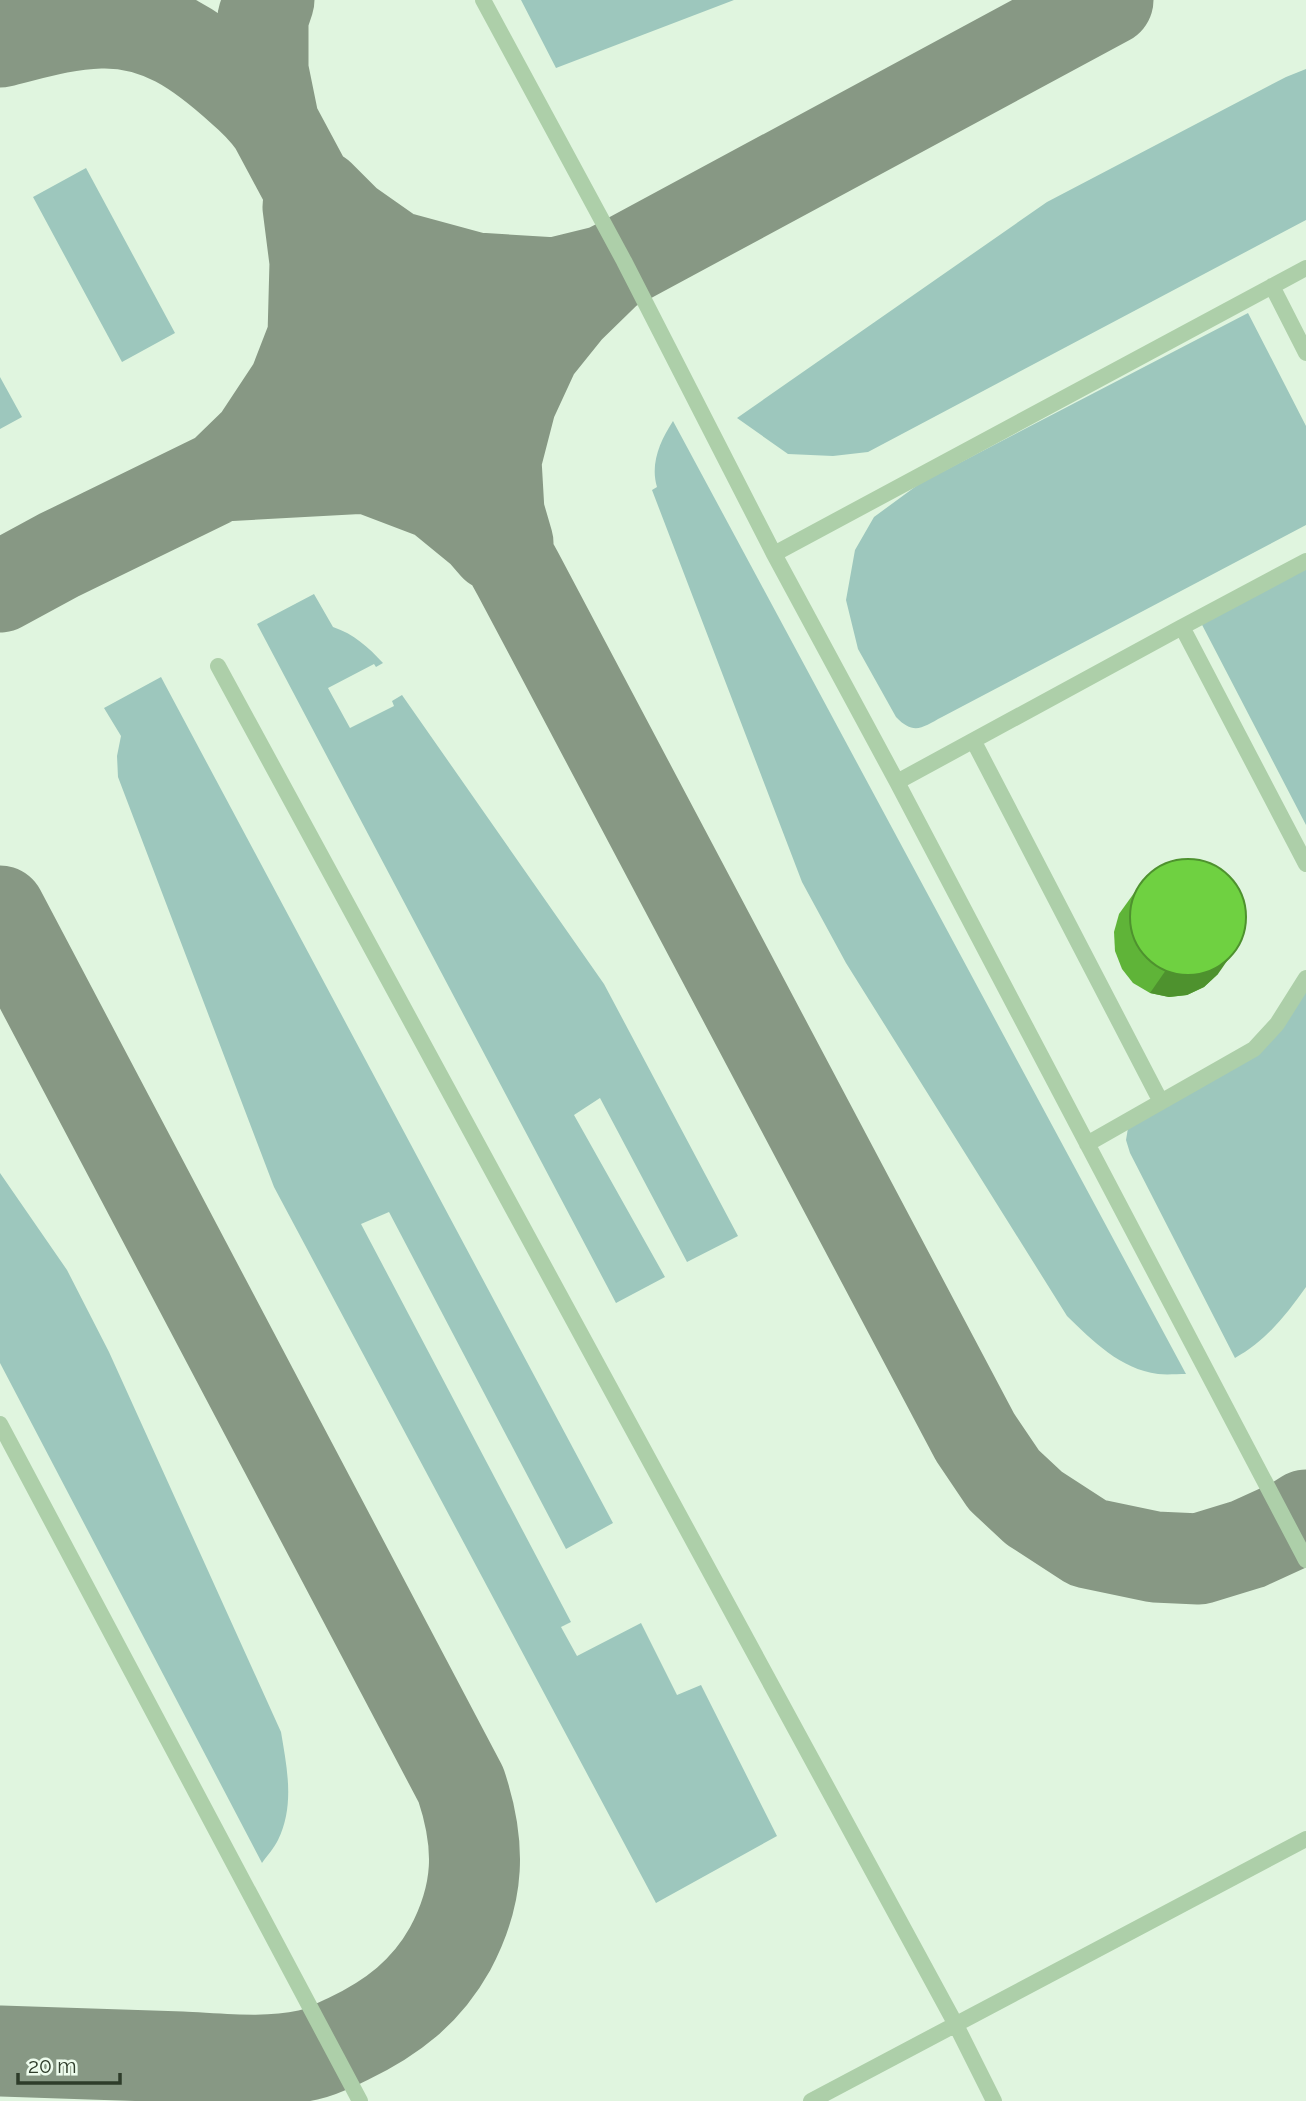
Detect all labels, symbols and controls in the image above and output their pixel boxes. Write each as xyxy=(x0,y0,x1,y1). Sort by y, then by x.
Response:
scale bar xyxy=(18,2042,119,2086)
text: 20 m xyxy=(28,2053,76,2078)

